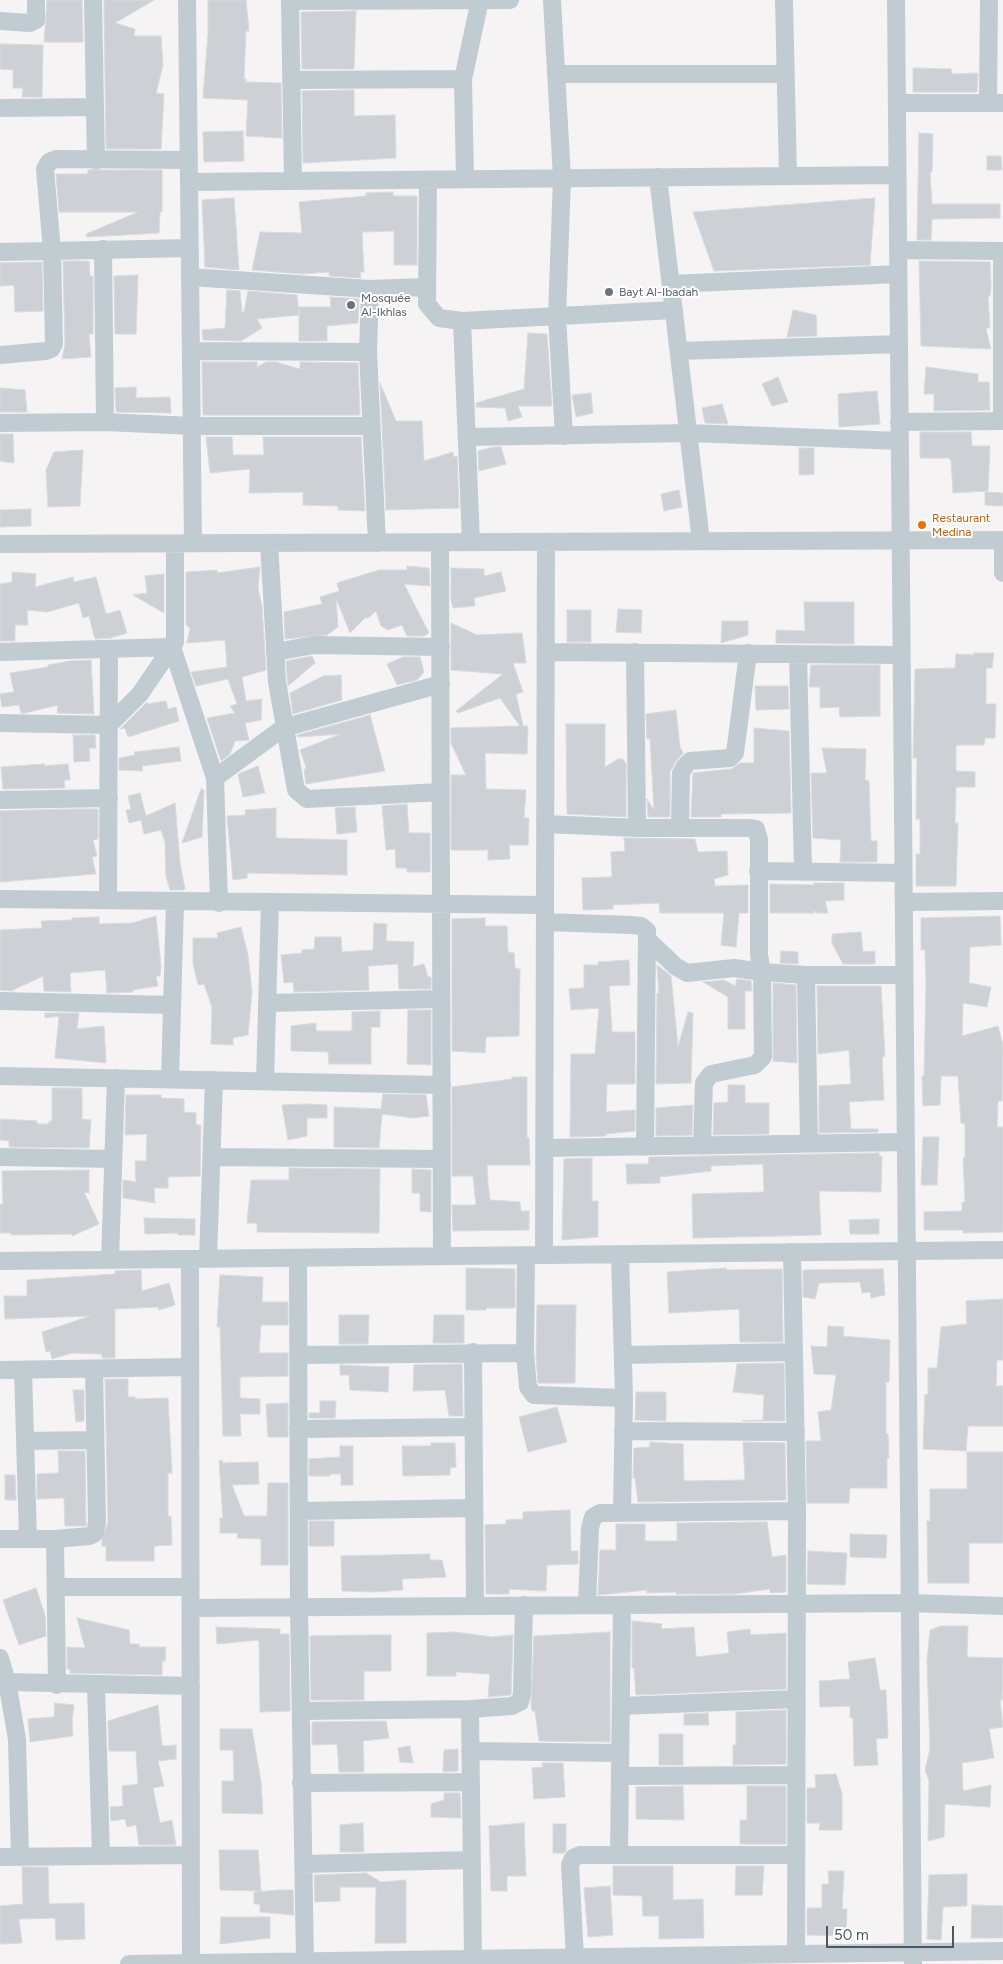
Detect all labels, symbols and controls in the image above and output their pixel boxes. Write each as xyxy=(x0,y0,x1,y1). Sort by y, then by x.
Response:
place label: Bayt Al-Ibadah xyxy=(619,285,698,299)
marker: Bayt Al-Ibadah xyxy=(603,286,615,298)
place label: Mosquée Al-Ikhlas xyxy=(361,291,410,319)
marker: Mosquée Al-Ikhlas xyxy=(345,299,357,311)
place label: Restaurant Medina xyxy=(932,511,990,539)
marker: Restaurant Medina xyxy=(916,519,928,531)
scale bar xyxy=(828,1916,956,1948)
text: 50 m xyxy=(834,1926,869,1944)

